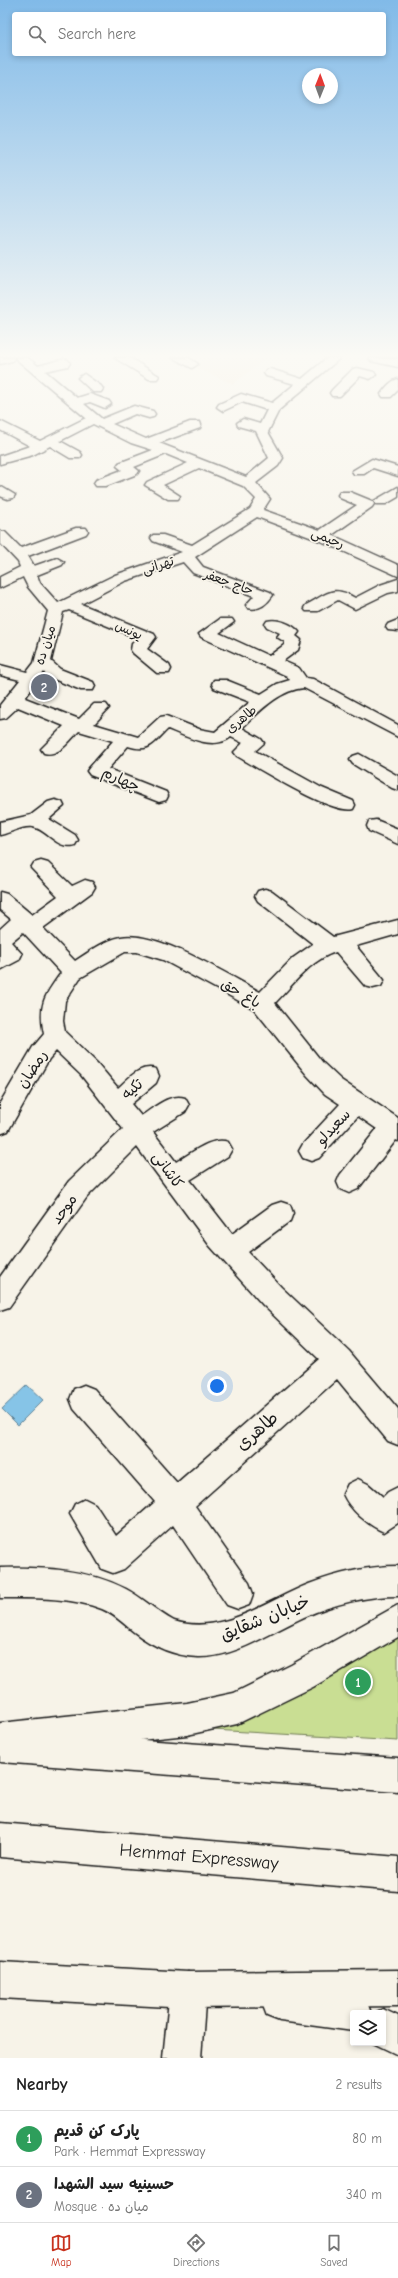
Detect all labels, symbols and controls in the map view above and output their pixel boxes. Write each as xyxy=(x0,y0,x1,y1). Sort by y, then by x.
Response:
search box xyxy=(12,12,386,56)
icon: search xyxy=(26,23,48,45)
text: Search here xyxy=(58,25,136,43)
north arrow xyxy=(302,68,338,104)
street label: رحیمی xyxy=(309,525,347,553)
street label: تهرانی xyxy=(140,553,177,579)
street label: حاج جعفر xyxy=(201,566,256,600)
street label: یونس xyxy=(113,617,145,644)
street label: میان ده xyxy=(32,623,59,667)
pin: 2 xyxy=(31,672,57,702)
street label: طاهری xyxy=(223,702,259,736)
street label: چهارم xyxy=(98,762,143,797)
street label: باغ حق xyxy=(217,974,264,1013)
street label: رمضان xyxy=(13,1047,51,1091)
street label: تکیه xyxy=(118,1075,147,1103)
street label: سعیدلو xyxy=(311,1105,355,1150)
street label: کاشانی xyxy=(148,1148,187,1192)
street label: موحد xyxy=(47,1191,81,1227)
your location xyxy=(207,1376,227,1396)
street label: طاهری xyxy=(232,1407,282,1455)
street label: خیابان شقایق xyxy=(217,1590,313,1646)
pin: 1 xyxy=(345,1667,371,1697)
street label: Hemmat Expressway xyxy=(119,1840,280,1875)
map controls xyxy=(350,2010,386,2046)
button: layers xyxy=(350,2010,386,2046)
text: Nearby xyxy=(16,2075,67,2094)
text: 2 results xyxy=(335,2077,382,2092)
text: پارک کن قدیم xyxy=(54,2122,139,2140)
text: 1 xyxy=(26,2131,32,2146)
text: 80 m xyxy=(352,2131,382,2146)
text: Park · Hemmat Expressway xyxy=(54,2144,205,2159)
text: حسینیه سید الشهدا xyxy=(54,2175,174,2193)
text: 2 xyxy=(26,2187,32,2202)
text: 340 m xyxy=(346,2187,382,2202)
text: Mosque · میان ده xyxy=(54,2199,149,2214)
tab: Map xyxy=(50,2232,72,2269)
tab: Directions xyxy=(173,2232,220,2269)
tab: Saved xyxy=(320,2232,348,2269)

